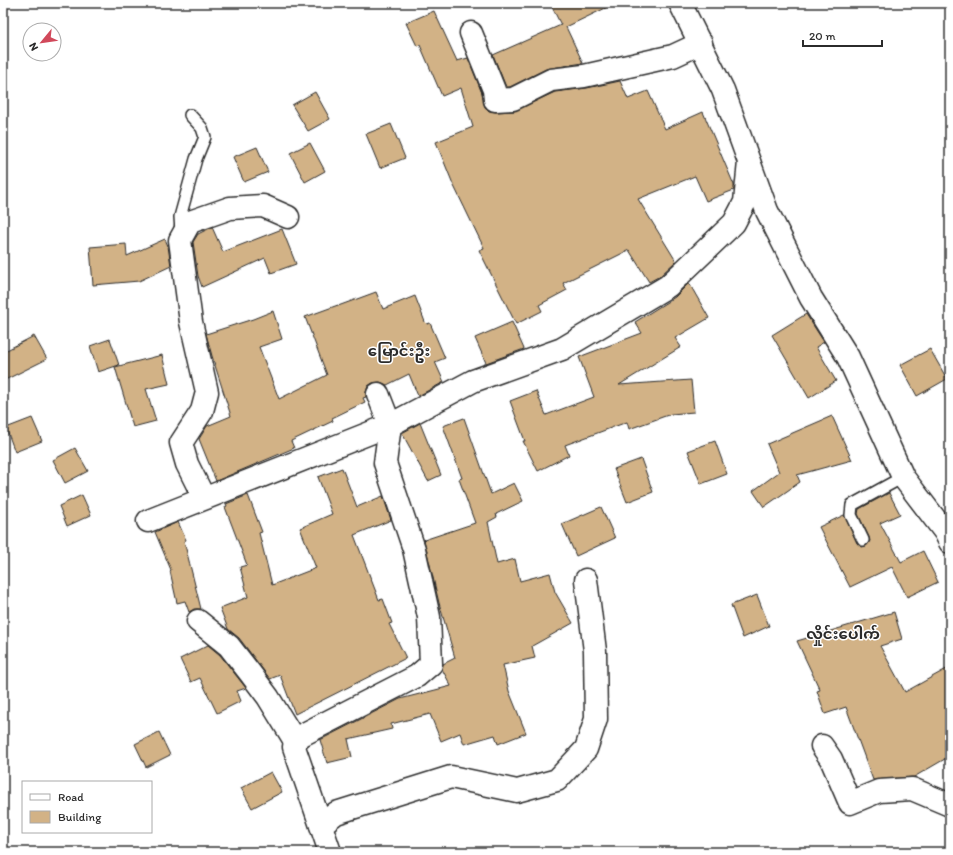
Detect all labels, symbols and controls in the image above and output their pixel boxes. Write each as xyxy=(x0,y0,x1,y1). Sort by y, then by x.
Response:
north arrow xyxy=(22,22,62,62)
scale bar xyxy=(803,22,882,48)
text: 20 m xyxy=(809,29,836,43)
text: N xyxy=(26,40,41,53)
district label: မြောင်းဦး xyxy=(368,341,430,363)
district label: လှိုင်းပေါက် xyxy=(806,624,880,646)
legend xyxy=(22,781,152,833)
text: Road xyxy=(58,790,84,804)
text: Building xyxy=(58,810,102,824)

